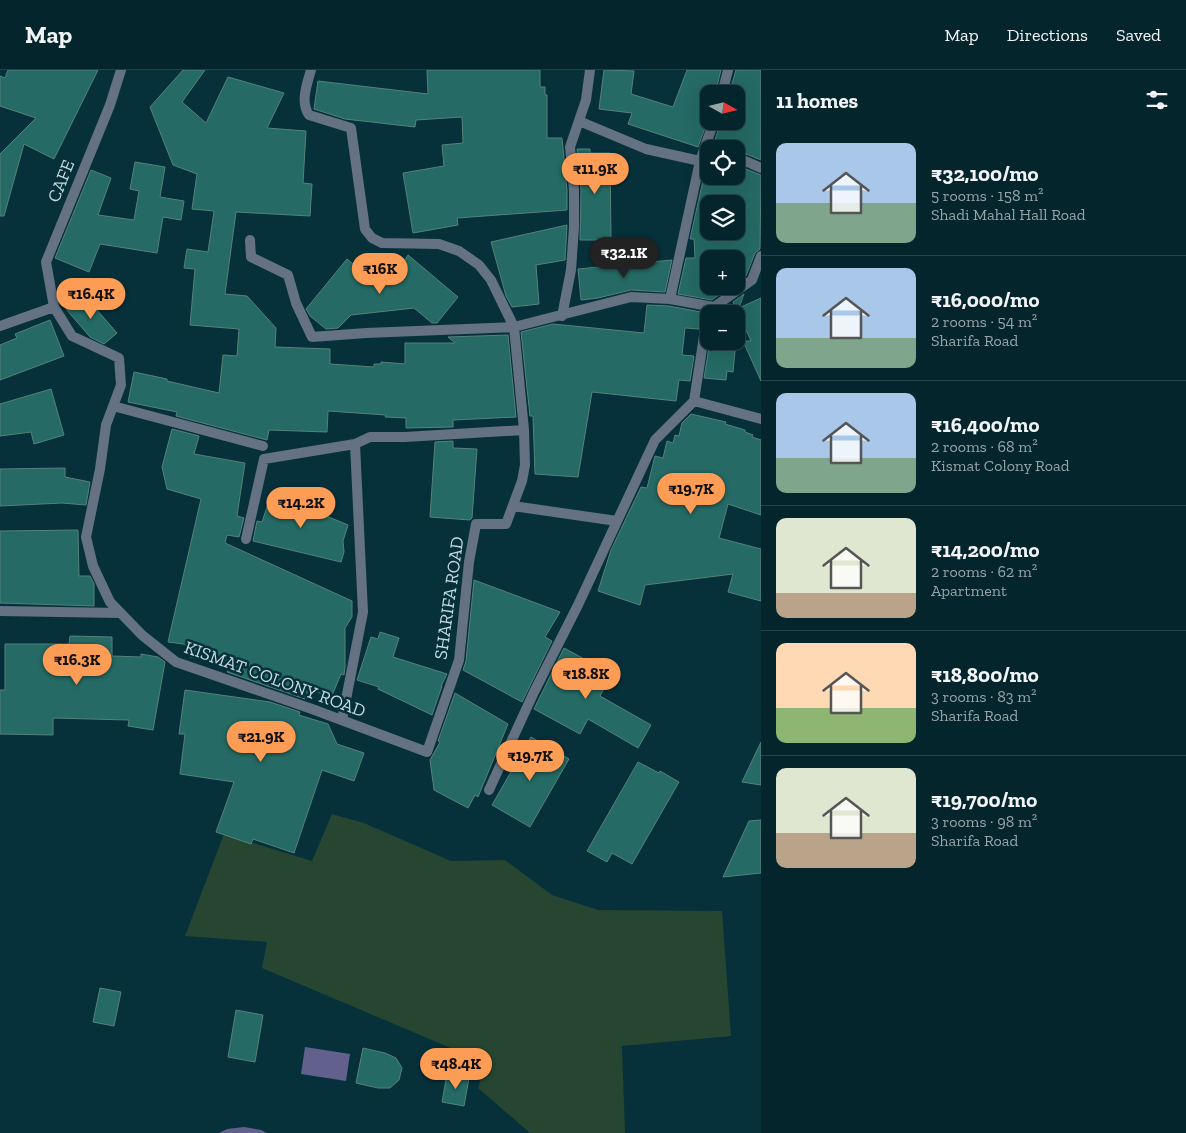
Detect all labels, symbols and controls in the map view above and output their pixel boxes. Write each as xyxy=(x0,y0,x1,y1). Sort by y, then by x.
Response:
text: Map xyxy=(25,20,72,49)
text: Map xyxy=(944,24,979,46)
text: Directions xyxy=(1007,24,1088,46)
text: Saved xyxy=(1116,24,1161,46)
north arrow xyxy=(700,85,745,130)
map controls xyxy=(700,85,745,350)
icon: filters xyxy=(1143,86,1171,114)
text: 11 homes xyxy=(776,88,858,113)
button: locate xyxy=(700,140,745,185)
pin: ₹11.9K xyxy=(554,152,636,195)
street label: CAFE xyxy=(43,157,79,205)
text: ₹11.9K xyxy=(573,159,617,178)
text: ₹32,100/mo xyxy=(931,161,1039,186)
icon: home xyxy=(816,163,876,223)
text: 5 rooms · 158 m² xyxy=(931,186,1044,205)
button: layers xyxy=(700,195,745,240)
text: Shadi Mahal Hall Road xyxy=(931,205,1086,224)
pin: ₹32.1K xyxy=(583,236,665,279)
text: ₹32.1K xyxy=(601,243,647,262)
button: + xyxy=(700,250,745,295)
pin: ₹16K xyxy=(350,252,410,295)
text: ₹16K xyxy=(363,259,397,278)
pin: ₹16.4K xyxy=(50,278,132,320)
text: ₹16.4K xyxy=(67,284,115,303)
text: ₹16,000/mo xyxy=(931,287,1040,312)
icon: home xyxy=(816,288,876,348)
button: − xyxy=(700,305,745,350)
text: 2 rooms · 54 m² xyxy=(931,312,1037,331)
text: Sharifa Road xyxy=(931,331,1018,350)
text: ₹16,400/mo xyxy=(931,412,1039,437)
icon: home xyxy=(816,413,876,473)
text: 2 rooms · 68 m² xyxy=(931,437,1038,456)
text: Kismat Colony Road xyxy=(931,456,1070,475)
pin: ₹19.7K xyxy=(650,472,732,515)
text: ₹19.7K xyxy=(668,479,714,498)
pin: ₹14.2K xyxy=(260,486,342,529)
text: ₹14.2K xyxy=(277,493,325,512)
street label: SHARIFA ROAD xyxy=(429,535,469,661)
text: ₹14,200/mo xyxy=(931,537,1039,562)
icon: home xyxy=(816,538,876,598)
text: 2 rooms · 62 m² xyxy=(931,562,1037,581)
text: Apartment xyxy=(931,581,1007,600)
street label: KISMAT COLONY ROAD xyxy=(181,636,369,722)
pin: ₹16.3K xyxy=(36,644,118,686)
text: ₹16.3K xyxy=(54,650,100,669)
pin: ₹18.8K xyxy=(545,658,627,700)
text: ₹18,800/mo xyxy=(931,662,1039,687)
icon: home xyxy=(816,663,876,723)
text: ₹18.8K xyxy=(563,664,609,683)
text: 3 rooms · 83 m² xyxy=(931,687,1037,706)
text: Sharifa Road xyxy=(931,706,1018,725)
pin: ₹21.9K xyxy=(220,720,302,763)
text: ₹21.9K xyxy=(238,727,284,746)
pin: ₹19.7K xyxy=(489,740,571,782)
text: ₹19.7K xyxy=(507,746,553,765)
text: ₹19,700/mo xyxy=(931,787,1037,812)
icon: home xyxy=(816,788,876,848)
text: 3 rooms · 98 m² xyxy=(931,812,1037,831)
text: Sharifa Road xyxy=(931,831,1018,850)
pin: ₹48.4K xyxy=(415,1048,497,1090)
text: ₹48.4K xyxy=(431,1054,481,1073)

